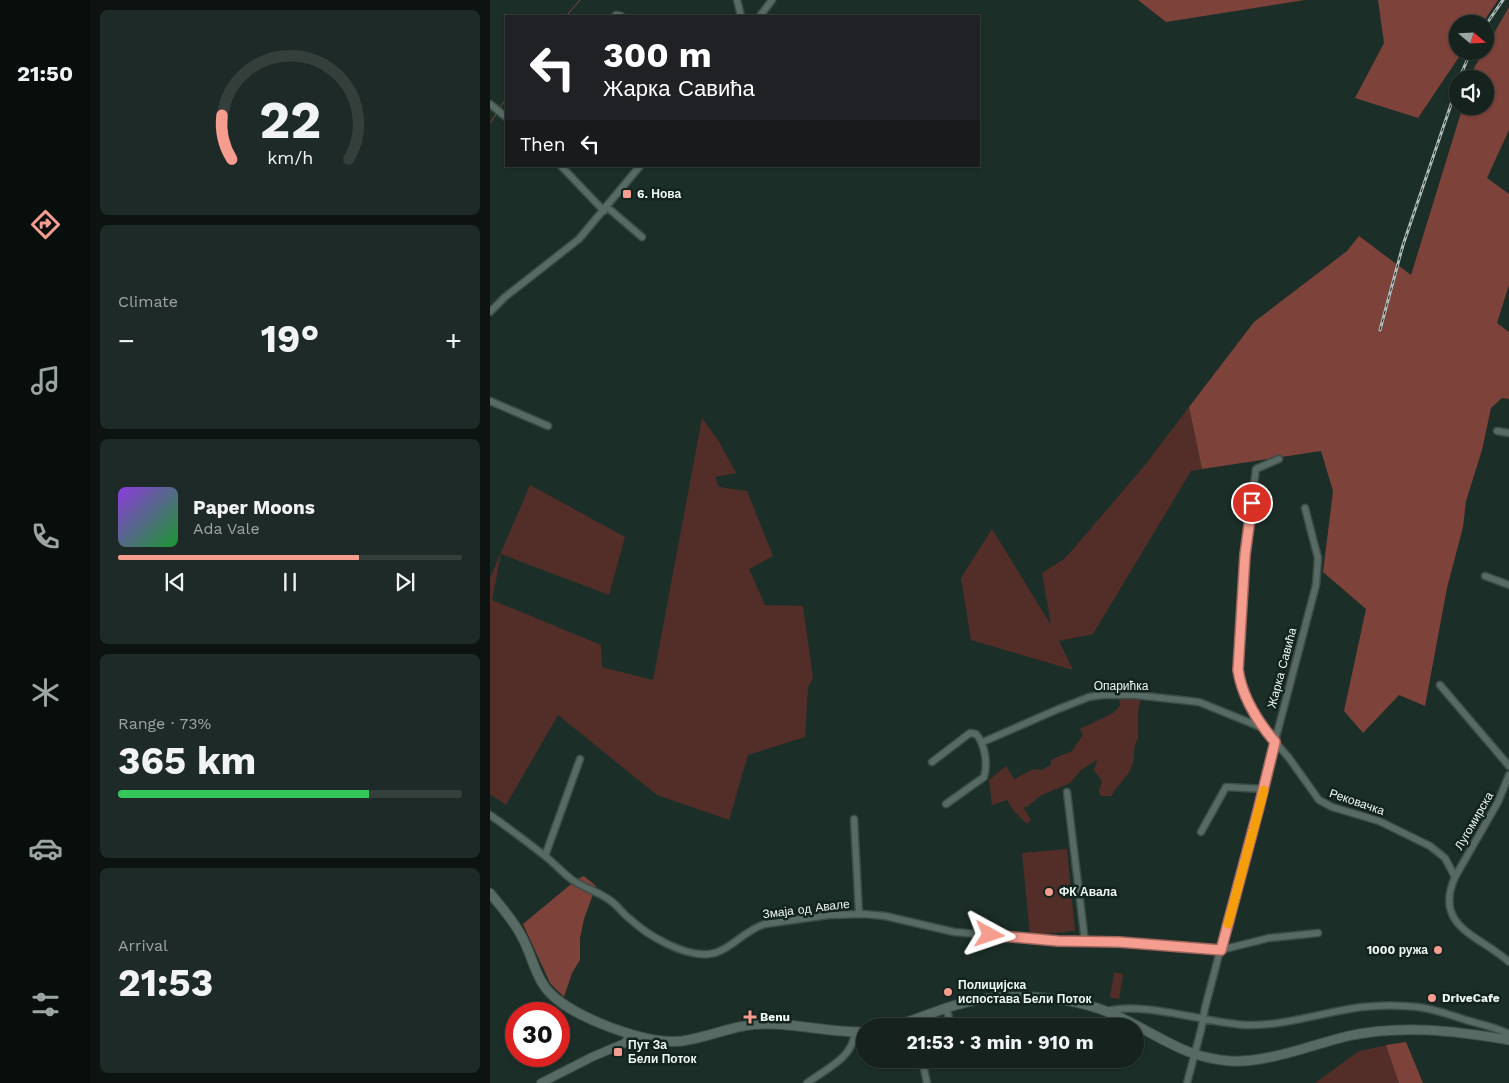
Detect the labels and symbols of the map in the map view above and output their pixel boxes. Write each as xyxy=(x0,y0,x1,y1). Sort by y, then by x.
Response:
north arrow xyxy=(1449,15,1494,60)
place label: 6. Нова xyxy=(637,187,682,201)
marker: 6. Нова xyxy=(621,188,633,200)
pin xyxy=(1231,482,1273,524)
street label: Жарка Савића xyxy=(1265,626,1300,710)
street label: Опарићка xyxy=(1094,679,1149,693)
street label: Рековачка xyxy=(1328,786,1387,818)
street label: Лугомирска xyxy=(1452,789,1496,852)
place label: ФК Авала xyxy=(1059,885,1117,899)
marker: ФК Авала xyxy=(1043,886,1055,898)
street label: Змаја од Авале xyxy=(762,897,851,921)
position arrow xyxy=(963,908,1015,960)
place label: 1000 ружа xyxy=(1367,943,1428,957)
marker: 1000 ружа xyxy=(1432,944,1444,956)
place label: Полицијска испостава Бели Поток xyxy=(958,978,1092,1006)
marker: Полицијска испостава Бели Поток xyxy=(942,986,954,998)
place label: DriveCafe xyxy=(1442,991,1500,1005)
marker: DriveCafe xyxy=(1426,992,1438,1004)
speed limit sign: 30 xyxy=(505,1002,570,1067)
place label: Benu xyxy=(760,1010,790,1024)
marker: Benu xyxy=(744,1011,756,1023)
place label: Пут За Бели Поток xyxy=(628,1038,697,1066)
marker: Пут За Бели Поток xyxy=(612,1046,624,1058)

